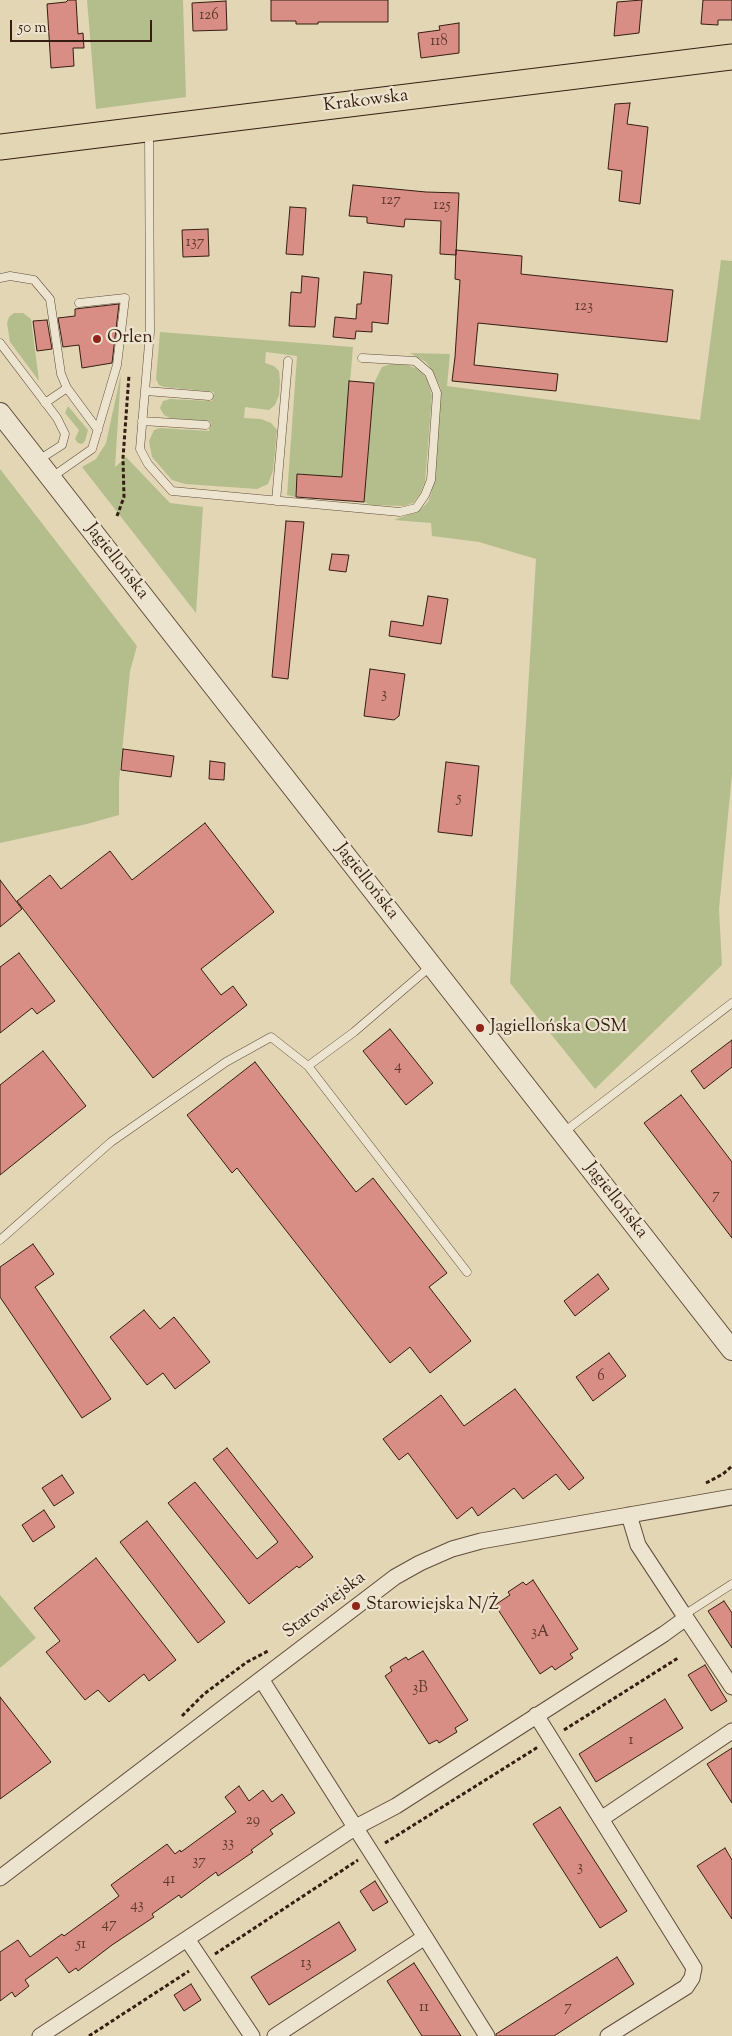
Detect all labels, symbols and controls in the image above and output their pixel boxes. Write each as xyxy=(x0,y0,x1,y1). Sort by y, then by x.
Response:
house number: 126 xyxy=(199,7,219,25)
scale bar xyxy=(12,10,155,42)
text: 50 m xyxy=(18,18,47,39)
house number: 118 xyxy=(430,33,448,51)
street label: Krakowska xyxy=(322,86,410,118)
house number: 127 xyxy=(381,192,401,210)
house number: 125 xyxy=(433,197,451,215)
house number: 137 xyxy=(186,234,204,252)
house number: 123 xyxy=(575,298,593,316)
place label: Orlen xyxy=(107,328,153,350)
marker: Orlen xyxy=(91,333,103,345)
street label: Jagiellońska xyxy=(80,520,152,604)
house number: 3 xyxy=(381,686,387,704)
house number: 5 xyxy=(456,790,462,808)
street label: Jagiellońska xyxy=(330,840,402,924)
place label: Jagiellońska OSM xyxy=(490,1017,627,1039)
marker: Jagiellońska OSM xyxy=(474,1022,486,1034)
house number: 4 xyxy=(394,1058,402,1076)
street label: Jagiellońska xyxy=(579,1159,651,1243)
house number: 7 xyxy=(712,1187,720,1205)
house number: 6 xyxy=(597,1368,605,1386)
street label: Starowiejska xyxy=(279,1568,371,1644)
place label: Starowiejska N/Ż xyxy=(366,1595,499,1617)
marker: Starowiejska N/Ż xyxy=(350,1600,362,1612)
house number: 3A xyxy=(531,1624,549,1642)
house number: 3B xyxy=(412,1680,428,1698)
house number: 1 xyxy=(628,1732,634,1750)
house number: 29 xyxy=(246,1812,260,1830)
house number: 33 xyxy=(222,1835,234,1853)
house number: 37 xyxy=(192,1853,206,1871)
house number: 3 xyxy=(577,1859,583,1877)
house number: 41 xyxy=(163,1871,175,1889)
house number: 43 xyxy=(130,1897,144,1915)
house number: 47 xyxy=(101,1916,117,1934)
house number: 51 xyxy=(76,1936,86,1954)
house number: 13 xyxy=(300,1955,312,1973)
house number: 11 xyxy=(419,1999,429,2017)
house number: 7 xyxy=(564,1999,572,2017)

